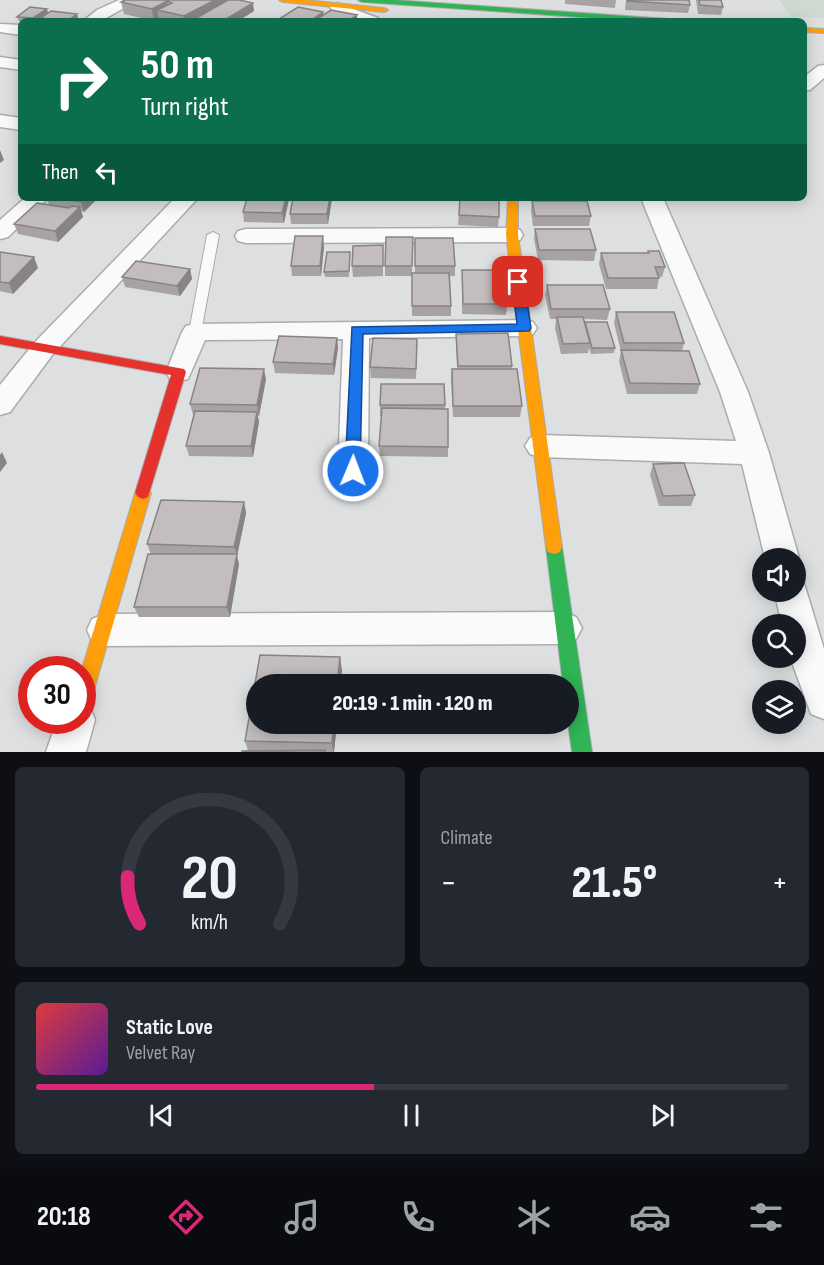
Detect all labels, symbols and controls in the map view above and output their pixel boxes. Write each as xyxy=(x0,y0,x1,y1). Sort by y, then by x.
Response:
text: 50 m xyxy=(141,40,214,91)
icon: right xyxy=(42,42,120,120)
text: Turn right xyxy=(141,91,228,123)
icon: left xyxy=(90,156,123,189)
text: Then xyxy=(42,159,78,186)
pin xyxy=(492,256,543,307)
icon: arrive xyxy=(501,265,534,298)
position arrow xyxy=(321,439,385,503)
map controls xyxy=(752,548,806,734)
button: sound xyxy=(752,548,806,602)
button: search xyxy=(752,614,806,668)
speed limit sign: 30 xyxy=(18,656,96,734)
button: layers xyxy=(752,680,806,734)
text: 20:19 · 1 min · 120 m xyxy=(332,690,493,717)
text: Climate xyxy=(441,826,493,850)
text: 20 xyxy=(181,842,238,917)
text: 21.5° xyxy=(571,856,657,911)
text: − xyxy=(441,863,457,903)
text: + xyxy=(772,863,788,903)
text: km/h xyxy=(191,910,228,935)
text: Static Love xyxy=(126,1014,213,1041)
text: Velvet Ray xyxy=(126,1041,195,1065)
icon: previous xyxy=(145,1099,178,1132)
icon: pause xyxy=(395,1099,428,1132)
icon: next xyxy=(646,1099,679,1132)
icon: directions xyxy=(165,1196,207,1238)
icon: music xyxy=(281,1196,323,1238)
icon: phone xyxy=(397,1196,439,1238)
icon: climate xyxy=(513,1196,555,1238)
icon: car xyxy=(629,1196,671,1238)
icon: filters xyxy=(745,1196,787,1238)
text: 20:18 xyxy=(37,1201,91,1233)

